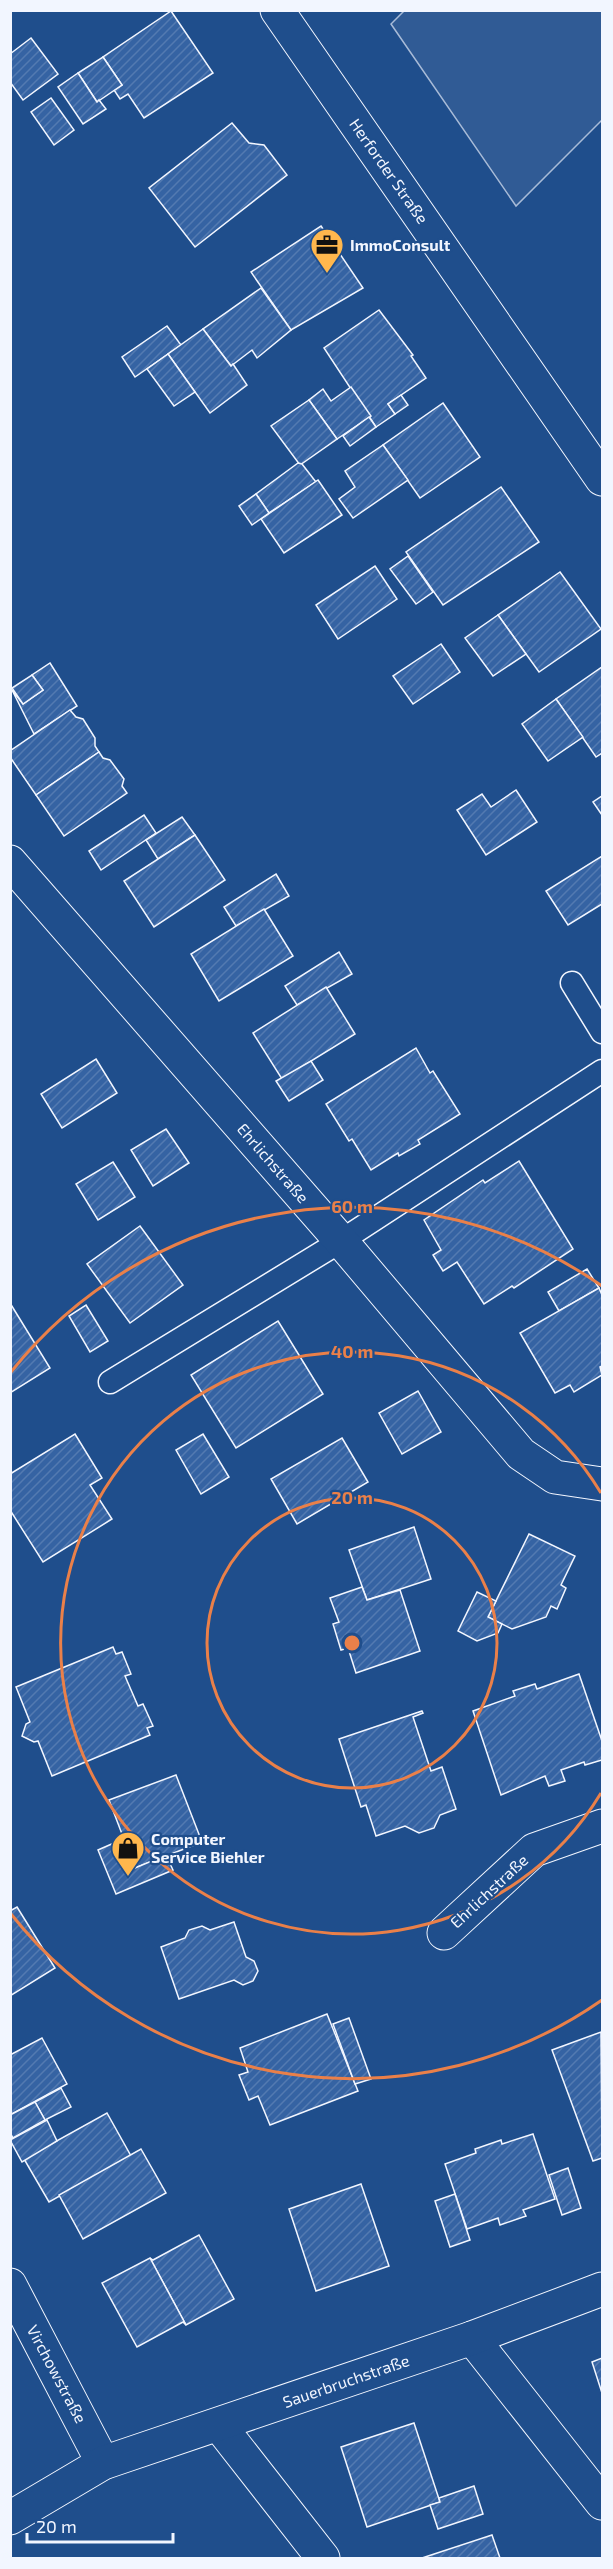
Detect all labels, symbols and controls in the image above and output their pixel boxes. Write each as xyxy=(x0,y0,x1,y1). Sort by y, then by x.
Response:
street label: Herforder Straße xyxy=(346,114,433,227)
office icon: ImmoConsult xyxy=(309,227,345,274)
place label: ImmoConsult xyxy=(350,235,451,254)
street label: Ehrlichstraße xyxy=(234,1119,313,1206)
text: 60 m xyxy=(331,1195,373,1217)
text: 40 m xyxy=(331,1340,373,1362)
text: 20 m xyxy=(331,1486,373,1508)
centre of rings xyxy=(342,1633,362,1653)
place label: Computer Service Biehler xyxy=(151,1829,265,1866)
shop icon: Computer Service Biehler xyxy=(110,1830,146,1877)
street label: Ehrlichstraße xyxy=(446,1850,531,1931)
street label: Virchowstraße xyxy=(24,2322,91,2426)
street label: Sauerbruchstraße xyxy=(280,2350,412,2411)
scale bar xyxy=(27,2506,172,2544)
text: 20 m xyxy=(36,2515,77,2537)

